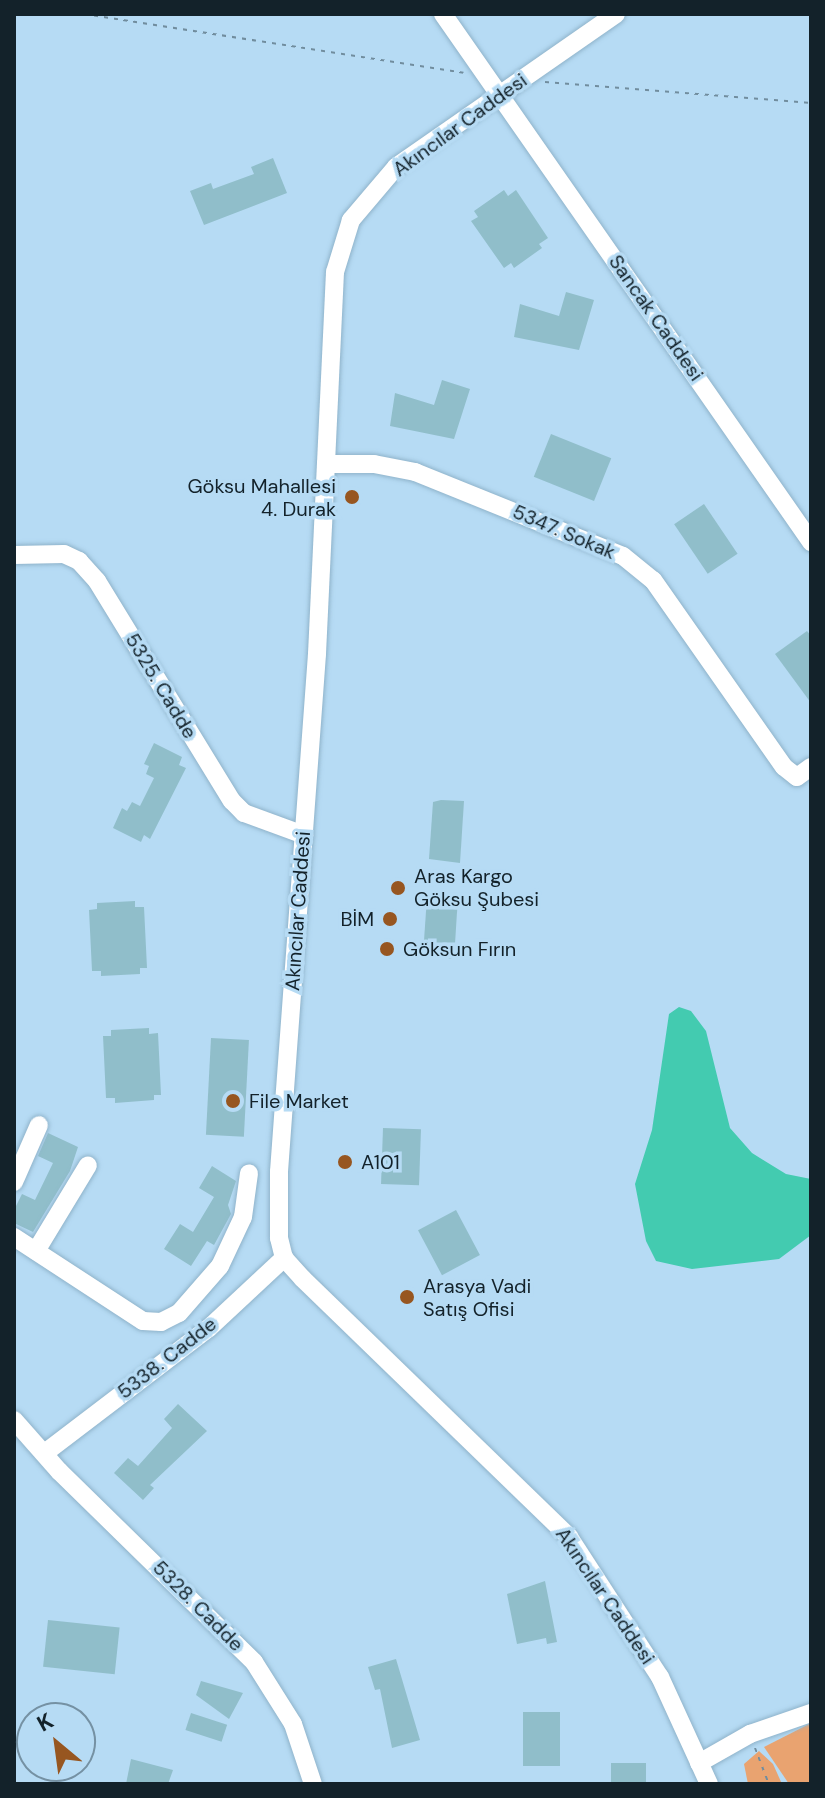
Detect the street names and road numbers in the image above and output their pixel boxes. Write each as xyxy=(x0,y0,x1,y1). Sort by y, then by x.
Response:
street label: Akıncılar Caddesi xyxy=(388,68,532,182)
street label: Sancak Caddesi xyxy=(604,250,708,386)
street label: 5347. Sokak xyxy=(509,500,619,564)
street label: 5325. Cadde xyxy=(120,629,202,743)
street label: Akıncılar Caddesi xyxy=(280,830,316,992)
street label: 5338. Cadde xyxy=(113,1312,221,1404)
street label: Akıncılar Caddesi xyxy=(550,1523,660,1669)
street label: 5328. Cadde xyxy=(148,1556,248,1656)

